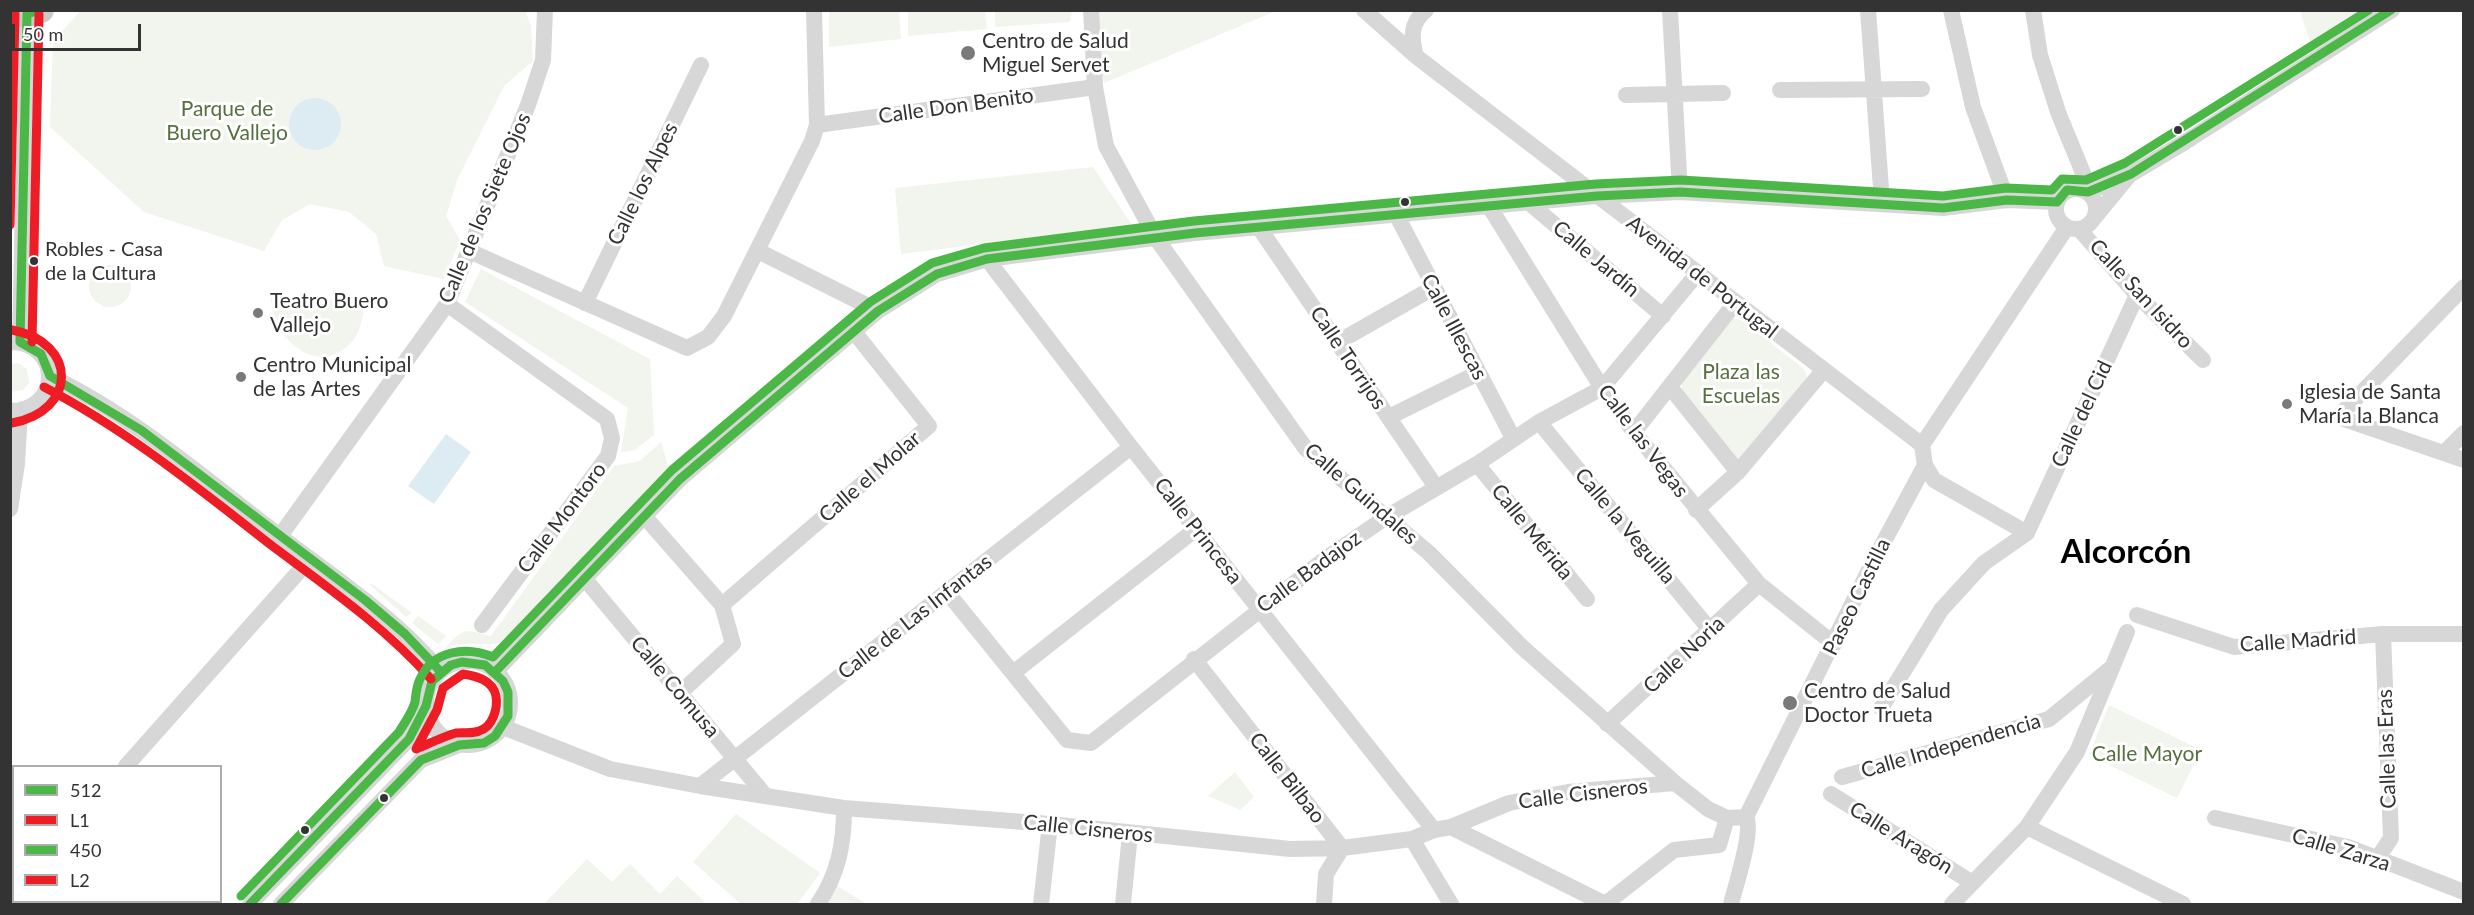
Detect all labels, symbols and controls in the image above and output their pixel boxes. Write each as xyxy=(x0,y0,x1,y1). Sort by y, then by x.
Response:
scale bar xyxy=(15,12,144,50)
text: 50 m xyxy=(23,23,63,45)
place label: Centro de Salud Miguel Servet xyxy=(982,28,1129,78)
marker: Centro de Salud Miguel Servet xyxy=(959,44,977,62)
street label: Calle Don Benito xyxy=(877,83,1035,129)
park label: Parque de Buero Vallejo xyxy=(166,96,288,146)
street label: Calle de los Siete Ojos xyxy=(433,109,537,307)
street label: Calle los Alpes xyxy=(602,119,684,249)
unlabelled marker xyxy=(2172,124,2184,136)
unlabelled marker xyxy=(1399,196,1411,208)
street label: Avenida de Portugal xyxy=(1621,210,1783,344)
street label: Calle Jardín xyxy=(1547,215,1645,303)
street label: Calle San Isidro xyxy=(2084,234,2198,354)
place label: Robles - Casa de la Cultura xyxy=(45,238,163,285)
marker: Robles - Casa de la Cultura xyxy=(28,255,40,267)
street label: Calle Illescas xyxy=(1416,270,1492,384)
place label: Teatro Buero Vallejo xyxy=(270,288,389,338)
street label: Calle Torrijos xyxy=(1304,302,1392,414)
marker: Teatro Buero Vallejo xyxy=(251,306,265,320)
place label: Centro Municipal de las Artes xyxy=(253,352,412,402)
street label: Calle del Cid xyxy=(2046,357,2118,471)
park label: Plaza las Escuelas xyxy=(1702,359,1780,409)
marker: Centro Municipal de las Artes xyxy=(234,370,248,384)
place label: Iglesia de Santa María la Blanca xyxy=(2299,379,2441,429)
street label: Calle las Vegas xyxy=(1592,380,1694,502)
marker: Iglesia de Santa María la Blanca xyxy=(2280,397,2294,411)
street label: Calle el Molar xyxy=(814,426,926,528)
street label: Calle Guindales xyxy=(1299,438,1423,550)
street label: Calle Montoro xyxy=(512,458,612,578)
street label: Calle la Veguilla xyxy=(1569,463,1681,589)
street label: Calle Princesa xyxy=(1149,473,1247,589)
street label: Calle Mérida xyxy=(1486,479,1578,585)
street label: Calle Badajoz xyxy=(1252,526,1366,618)
district label: Alcorcón xyxy=(2061,532,2191,572)
street label: Paseo Castilla xyxy=(1818,534,1896,660)
street label: Calle de Las Infantas xyxy=(833,549,997,685)
street label: Calle Noria xyxy=(1638,611,1730,699)
street label: Calle Madrid xyxy=(2239,624,2357,658)
street label: Calle Comusa xyxy=(625,631,725,743)
place label: Centro de Salud Doctor Trueta xyxy=(1804,678,1951,728)
street label: Calle las Eras xyxy=(2372,689,2402,809)
marker: Centro de Salud Doctor Trueta xyxy=(1781,694,1799,712)
street label: Calle Independencia xyxy=(1858,708,2044,784)
street label: Calle Bilbao xyxy=(1244,728,1330,828)
park label: Calle Mayor xyxy=(2092,741,2202,767)
legend xyxy=(12,765,222,903)
street label: Calle Cisneros xyxy=(1517,774,1649,814)
text: 512 xyxy=(70,779,101,801)
unlabelled marker xyxy=(378,792,390,804)
street label: Calle Aragón xyxy=(1845,796,1957,880)
text: L1 xyxy=(70,809,90,831)
street label: Calle Cisneros xyxy=(1022,810,1154,848)
street label: Calle Zarza xyxy=(2289,823,2393,877)
unlabelled marker xyxy=(299,824,311,836)
text: 450 xyxy=(70,839,101,861)
text: L2 xyxy=(70,869,90,891)

